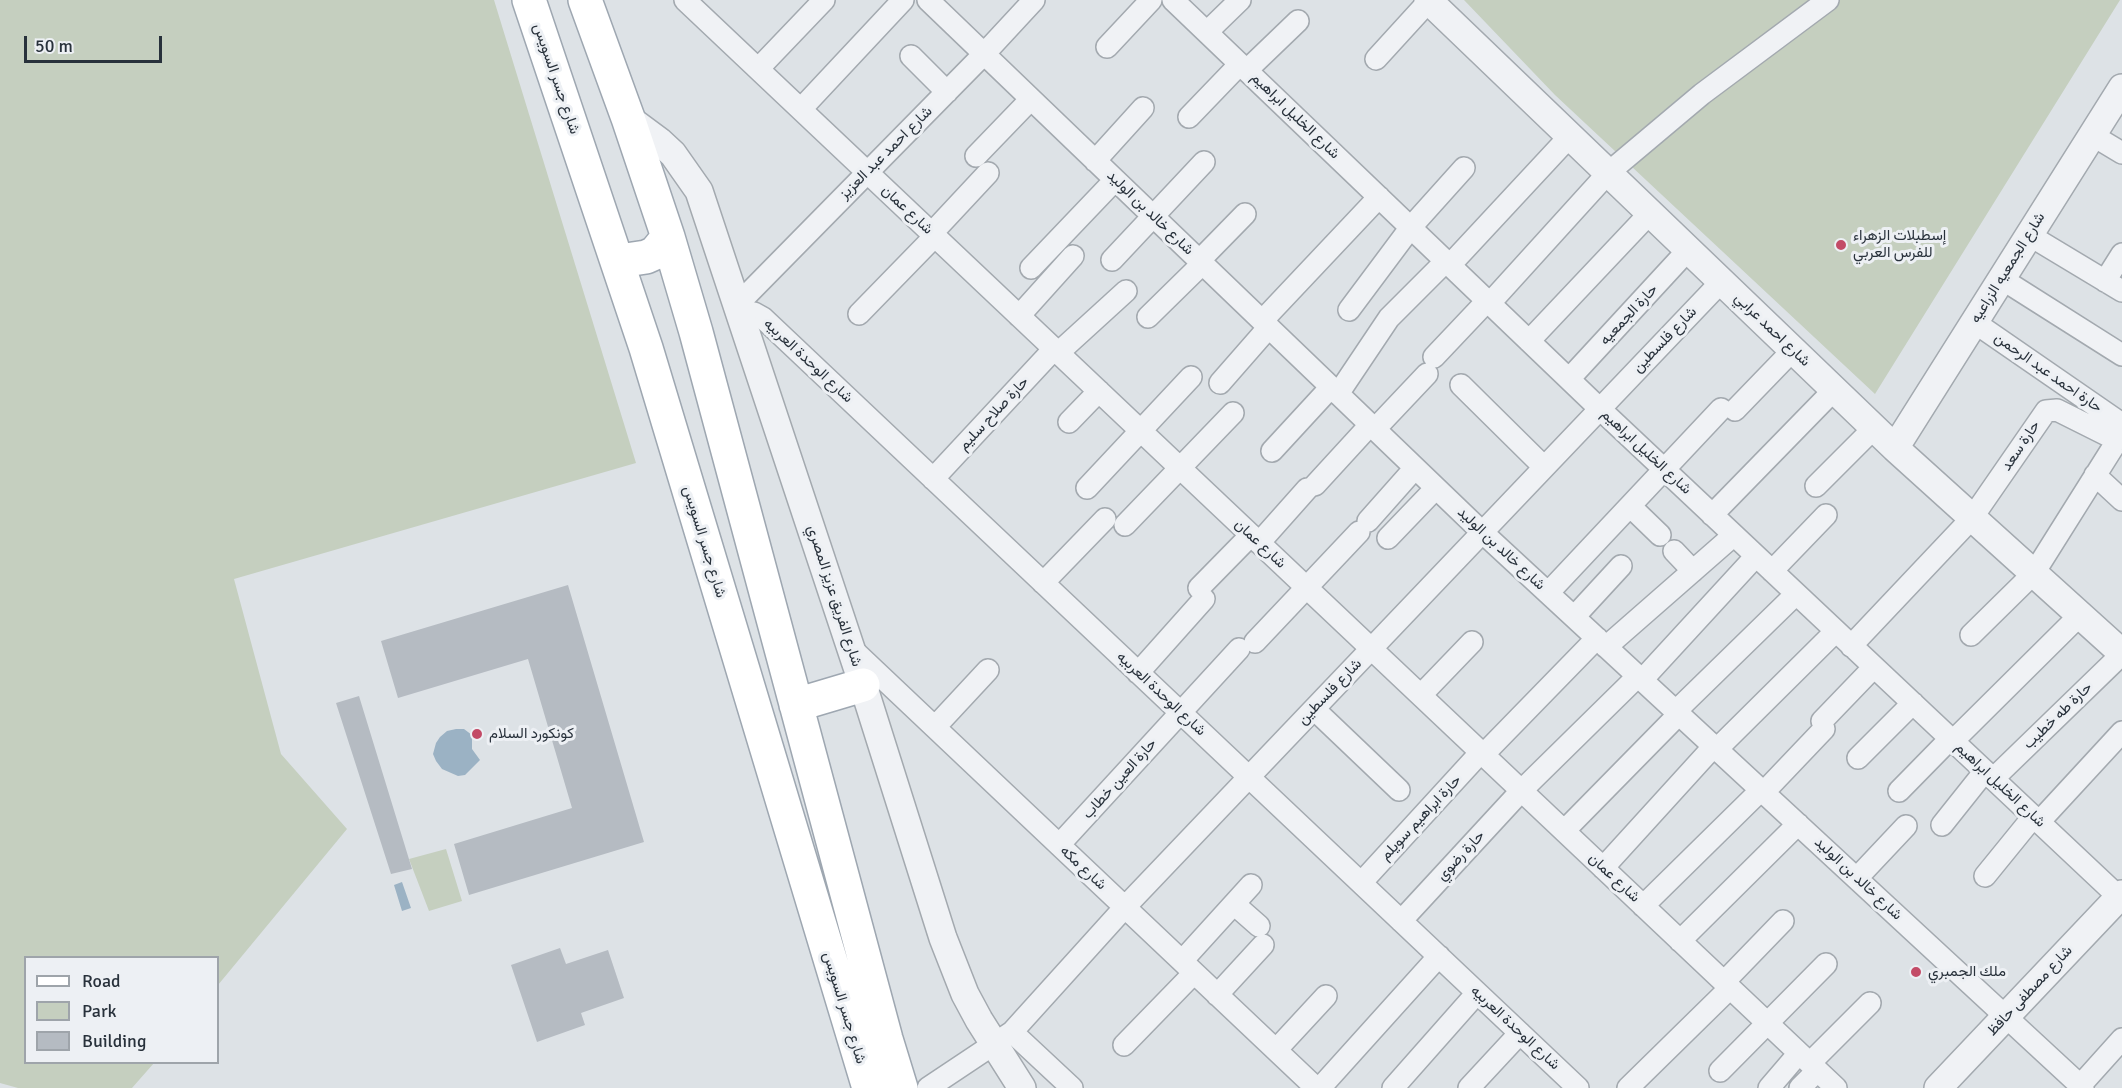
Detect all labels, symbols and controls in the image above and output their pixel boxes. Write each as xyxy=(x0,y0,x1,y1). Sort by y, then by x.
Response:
street label: شارع جسر السويس xyxy=(529,21,583,137)
scale bar xyxy=(27,24,165,62)
text: 50 m xyxy=(35,35,73,57)
street label: شارع الخليل ابراهيم xyxy=(1247,69,1343,163)
street label: شارع احمد عبد العزيز xyxy=(836,103,936,203)
street label: شارع خالد بن الوليد xyxy=(1103,167,1197,259)
street label: شارع عمان xyxy=(877,182,937,238)
street label: شارع الجمعيه الزراعيه xyxy=(1967,209,2049,327)
place label: إسطبلات الزهراء للفرس العربي xyxy=(1853,227,1946,262)
marker: إسطبلات الزهراء للفرس العربي xyxy=(1834,238,1848,252)
street label: حارة الجمعيه xyxy=(1596,281,1662,349)
street label: شارع احمد عرابي xyxy=(1730,289,1814,371)
street label: شارع فلسطين xyxy=(1629,303,1701,377)
street label: شارع الوحدة العربيه xyxy=(760,315,856,407)
street label: حارة احمد عبد الرحمن xyxy=(1990,329,2106,417)
street label: حارة صلاح سليم xyxy=(955,373,1033,455)
street label: شارع الخليل ابراهيم xyxy=(1597,405,1695,499)
street label: حارة سعد xyxy=(1998,418,2044,474)
street label: شارع جسر السويس xyxy=(678,484,730,600)
street label: شارع خالد بن الوليد xyxy=(1453,504,1549,594)
street label: شارع عمان xyxy=(1230,516,1290,572)
street label: شارع الفريق عزيز المصري xyxy=(803,523,865,669)
street label: شارع الوحدة العربيه xyxy=(1113,648,1209,740)
street label: شارع فلسطين xyxy=(1294,655,1366,729)
street label: حارة طه خطيب xyxy=(2020,679,2096,753)
place label: كونكورد السلام xyxy=(489,725,574,743)
marker: كونكورد السلام xyxy=(470,727,484,741)
street label: حارة العين خطاب xyxy=(1079,735,1161,823)
street label: شارع الخليل ابراهيم xyxy=(1951,738,2049,832)
street label: حارة ابراهيم سويلم xyxy=(1377,771,1465,865)
street label: حارة رضوي xyxy=(1433,827,1489,885)
street label: شارع خالد بن الوليد xyxy=(1810,834,1906,924)
street label: شارع مكه xyxy=(1056,842,1110,894)
street label: شارع عمان xyxy=(1584,850,1644,906)
street label: شارع مصطفى حافظ xyxy=(1983,942,2077,1040)
street label: شارع جسر السويس xyxy=(818,950,870,1066)
legend xyxy=(24,956,219,1064)
place label: ملك الجمبري xyxy=(1928,963,2006,981)
marker: ملك الجمبري xyxy=(1909,965,1923,979)
text: Road xyxy=(82,970,121,992)
street label: شارع الوحدة العربيه xyxy=(1467,982,1563,1074)
text: Park xyxy=(82,1000,117,1022)
text: Building xyxy=(82,1030,146,1052)

